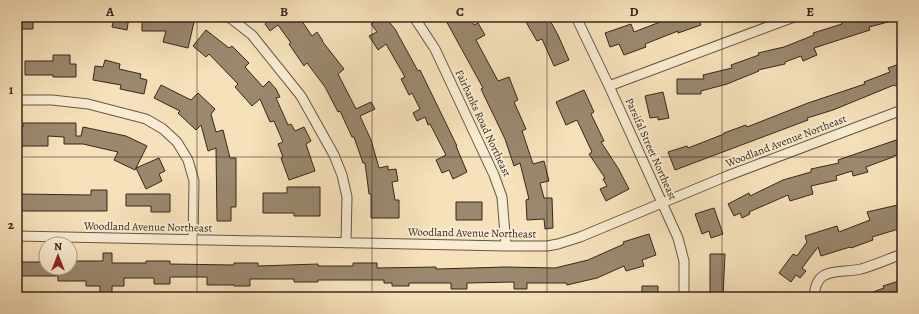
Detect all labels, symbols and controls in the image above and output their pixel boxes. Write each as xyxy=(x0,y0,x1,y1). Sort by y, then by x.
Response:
text: A xyxy=(105,3,115,20)
text: B xyxy=(280,3,288,20)
text: C xyxy=(456,3,464,20)
text: D xyxy=(629,3,639,20)
text: E xyxy=(806,3,814,20)
street label: Fairbanks Road Northeast xyxy=(452,67,515,179)
text: 1 xyxy=(9,81,14,98)
street label: Parsifal Street Northeast xyxy=(622,96,680,203)
street label: Woodland Avenue Northeast xyxy=(723,111,849,171)
text: 2 xyxy=(8,216,15,233)
street label: Woodland Avenue Northeast xyxy=(83,218,213,236)
street label: Woodland Avenue Northeast xyxy=(407,224,537,242)
north arrow xyxy=(38,236,78,276)
text: N xyxy=(54,239,62,254)

